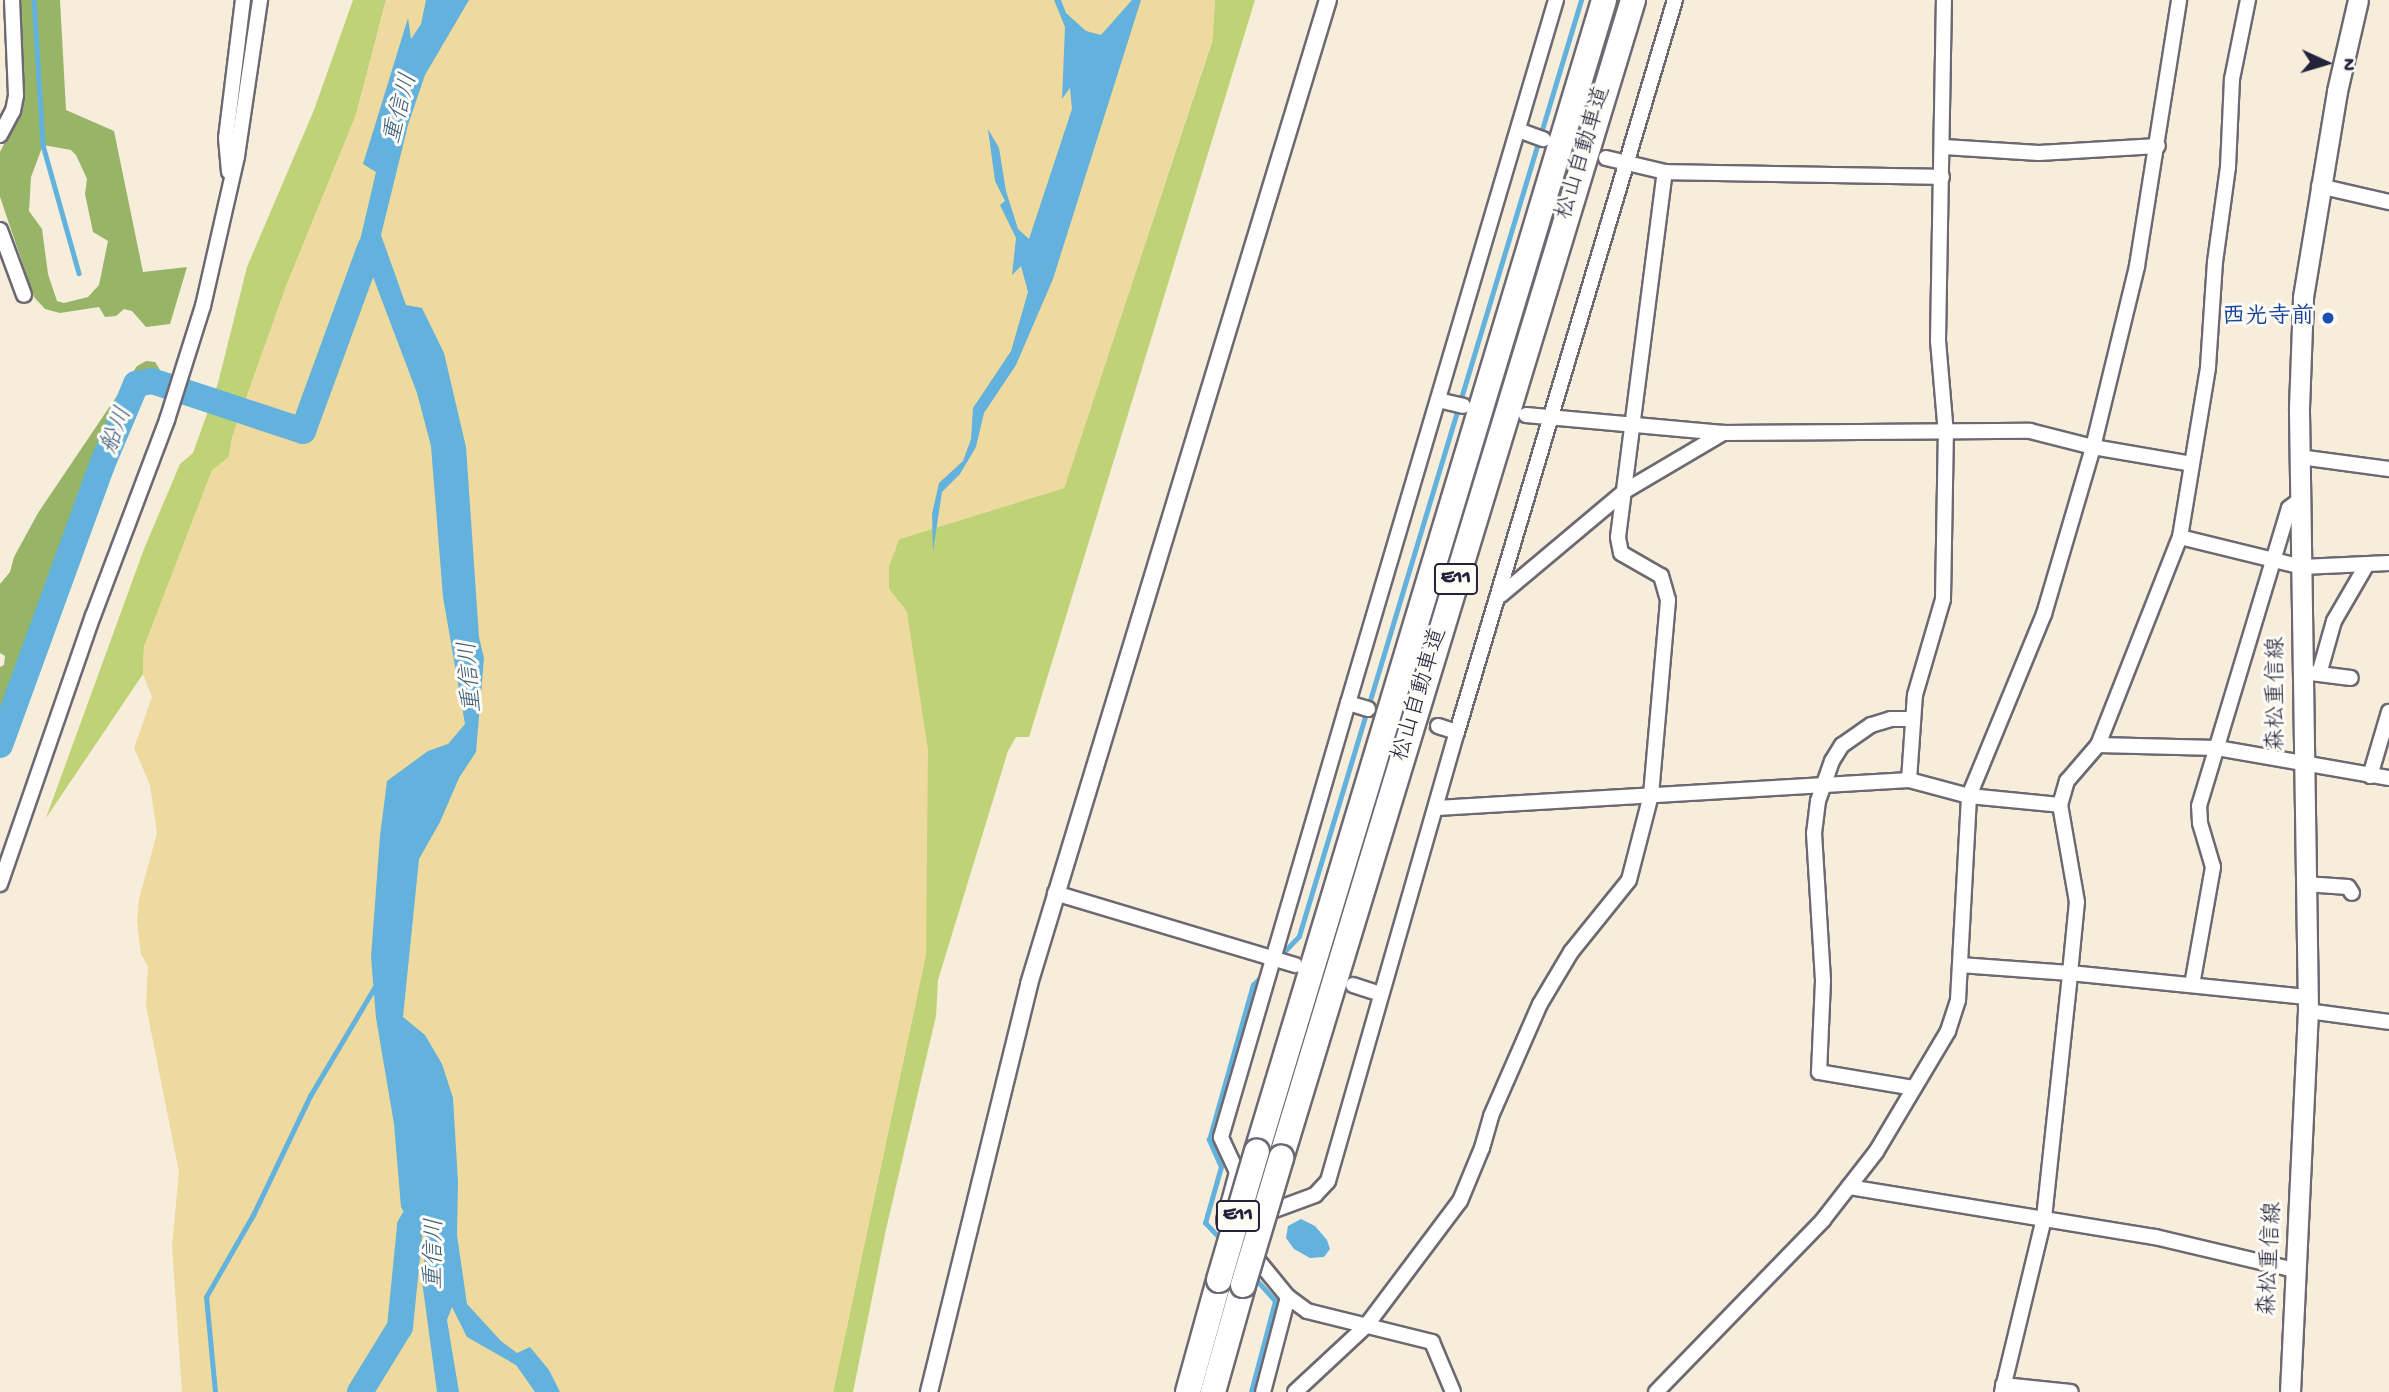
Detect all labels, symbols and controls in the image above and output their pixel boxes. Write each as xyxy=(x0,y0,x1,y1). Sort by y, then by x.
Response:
north arrow xyxy=(2291,28,2361,98)
text: N xyxy=(2336,58,2359,71)
water label: 重信川 xyxy=(379,70,425,148)
street label: 松山自動車道 xyxy=(1552,83,1618,223)
place label: 西光寺前 xyxy=(2222,304,2314,332)
marker: 西光寺前 xyxy=(2320,310,2336,326)
water label: 船川 xyxy=(96,403,140,459)
road number: E11 xyxy=(1433,562,1479,596)
street label: 松山自動車道 xyxy=(1388,625,1454,765)
street label: 森松重信線 xyxy=(2264,637,2292,751)
water label: 重信川 xyxy=(455,640,489,714)
road number: E11 xyxy=(1215,1198,1261,1234)
street label: 森松重信線 xyxy=(2255,1201,2289,1317)
water label: 重信川 xyxy=(421,1218,451,1290)

